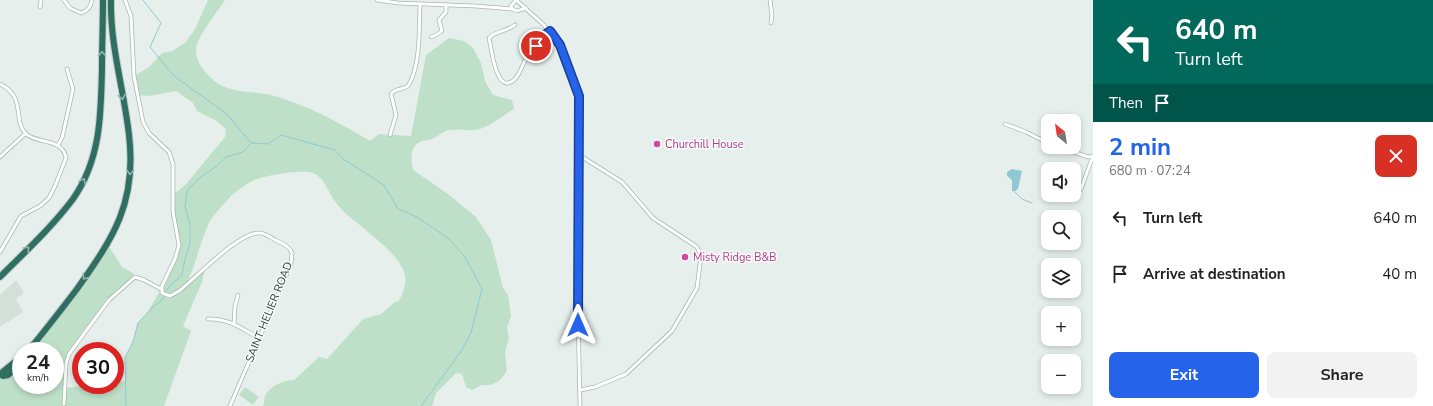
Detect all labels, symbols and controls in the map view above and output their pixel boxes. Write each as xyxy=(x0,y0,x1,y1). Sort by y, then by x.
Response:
text: 640 m xyxy=(1175,11,1258,49)
icon: left xyxy=(1109,16,1161,68)
pin xyxy=(519,29,553,63)
icon: arrive xyxy=(525,35,547,57)
text: Turn left xyxy=(1175,47,1243,71)
one-way arrow xyxy=(98,51,106,57)
icon: arrive xyxy=(1151,92,1173,114)
text: Then xyxy=(1109,93,1143,113)
one-way arrow xyxy=(118,94,126,100)
north arrow xyxy=(1041,114,1081,154)
map controls xyxy=(1041,114,1081,394)
text: 2 min xyxy=(1109,131,1171,163)
button: close xyxy=(1375,135,1417,177)
place label: Churchill House xyxy=(665,137,744,152)
marker: Churchill House xyxy=(652,139,662,149)
button: sound xyxy=(1041,162,1081,202)
text: 680 m · 07:24 xyxy=(1109,162,1191,180)
one-way arrow xyxy=(126,169,135,175)
one-way arrow xyxy=(78,178,85,186)
icon: left xyxy=(1109,207,1131,229)
text: Turn left xyxy=(1143,208,1202,228)
text: 640 m xyxy=(1373,208,1417,228)
button: search xyxy=(1041,210,1081,250)
one-way arrow xyxy=(22,246,30,254)
place label: Misty Ridge B&B xyxy=(693,250,777,265)
marker: Misty Ridge B&B xyxy=(680,252,690,262)
button: layers xyxy=(1041,258,1081,298)
street label: SAINT HELIER ROAD xyxy=(242,260,296,364)
icon: arrive xyxy=(1109,263,1131,285)
text: Arrive at destination xyxy=(1143,264,1286,284)
text: 40 m xyxy=(1382,264,1417,284)
one-way arrow xyxy=(83,273,90,280)
position arrow xyxy=(557,304,599,346)
button: + xyxy=(1041,306,1081,346)
speed limit sign: 30 xyxy=(72,342,124,394)
text: 24 xyxy=(26,349,50,376)
button: Exit xyxy=(1109,352,1259,398)
button: Share xyxy=(1267,352,1417,398)
button: − xyxy=(1041,354,1081,394)
text: km/h xyxy=(27,371,49,385)

